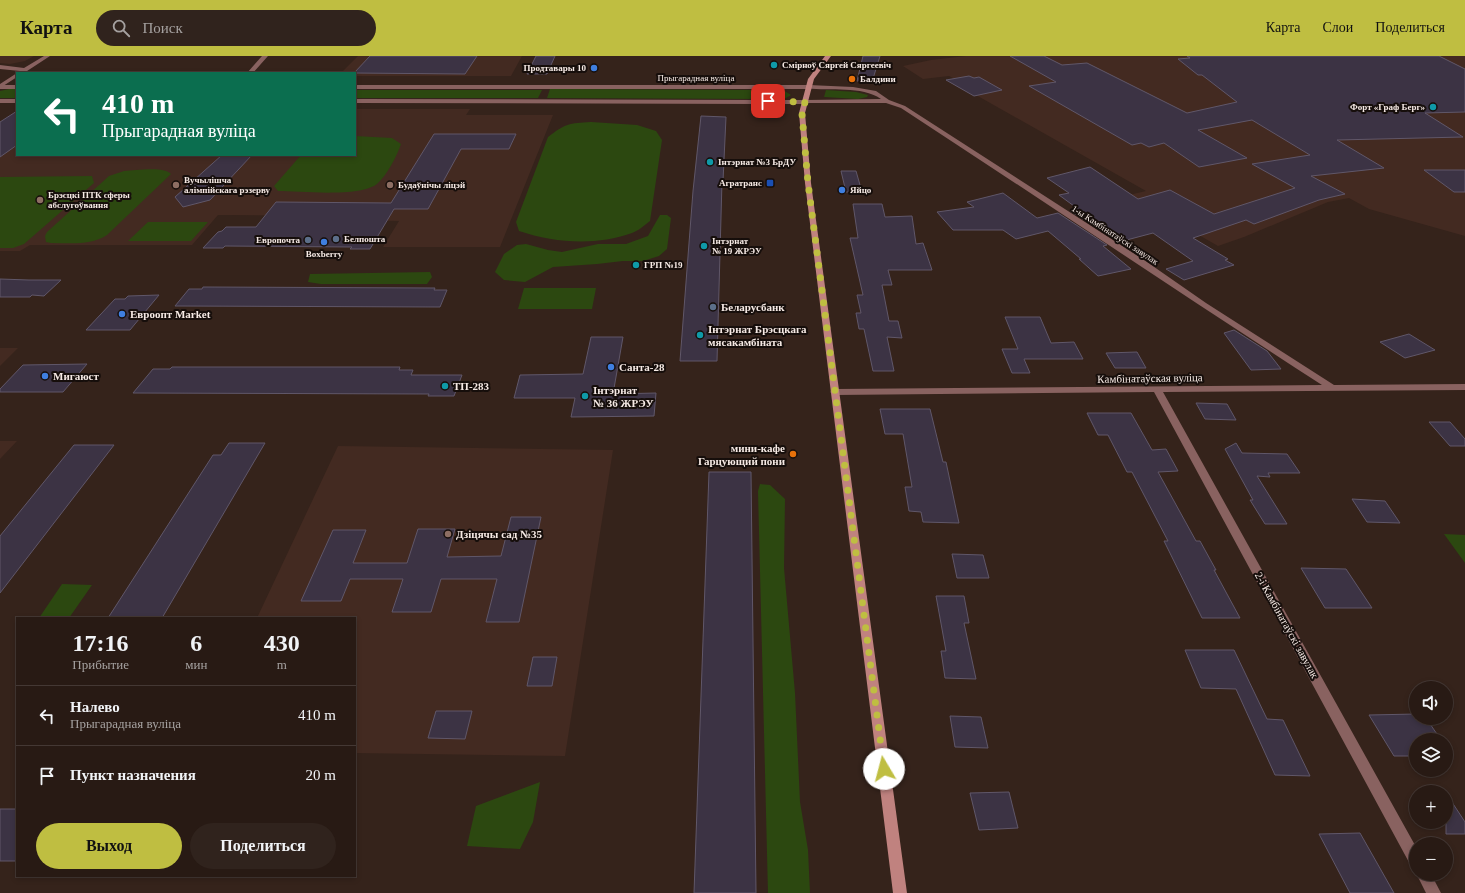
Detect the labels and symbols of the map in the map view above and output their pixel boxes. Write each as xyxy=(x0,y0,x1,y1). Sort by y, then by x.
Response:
marker: Смірноў Сяргей Сяргеевіч xyxy=(769,60,779,70)
place label: Смірноў Сяргей Сяргеевіч xyxy=(782,60,891,70)
place label: Продтавары 10 xyxy=(524,63,586,73)
marker: Продтавары 10 xyxy=(589,63,599,73)
street label: Прыгарадная вуліца xyxy=(658,73,734,83)
marker: Балдини xyxy=(847,74,857,84)
place label: Балдини xyxy=(860,74,896,84)
pin xyxy=(751,84,785,118)
place label: Форт «Граф Берг» xyxy=(1350,102,1425,112)
marker: Форт «Граф Берг» xyxy=(1428,102,1438,112)
marker: Інтэрнат №3 БрДУ xyxy=(705,157,715,167)
place label: Інтэрнат №3 БрДУ xyxy=(718,157,796,167)
place label: Вучылішча алімпійскага рэзерву xyxy=(184,175,271,195)
place label: Агратранс xyxy=(719,178,762,188)
marker: Агратранс xyxy=(765,178,775,188)
marker: Вучылішча алімпійскага рэзерву xyxy=(171,180,181,190)
marker: Будаўнічы ліцэй xyxy=(385,180,395,190)
place label: Будаўнічы ліцэй xyxy=(398,180,465,190)
marker: Яйцо xyxy=(837,185,847,195)
place label: Яйцо xyxy=(850,185,872,195)
place label: Брэсцкі ПТК сферы абслугоўвання xyxy=(48,190,130,210)
marker: Брэсцкі ПТК сферы абслугоўвання xyxy=(35,195,45,205)
street label: 1-ы Камбінатаўскі завулак xyxy=(1070,203,1161,267)
marker: Белпошта xyxy=(331,234,341,244)
place label: Белпошта xyxy=(344,234,386,244)
place label: Европочта xyxy=(256,235,300,245)
marker: Европочта xyxy=(303,235,313,245)
place label: Інтэрнат № 19 ЖРЭУ xyxy=(712,236,762,256)
marker: Boxberry xyxy=(319,237,329,247)
marker: Інтэрнат № 19 ЖРЭУ xyxy=(699,241,709,251)
place label: Boxberry xyxy=(306,249,343,259)
marker: ГРП №19 xyxy=(631,260,641,270)
place label: ГРП №19 xyxy=(644,260,683,270)
place label: Беларусбанк xyxy=(721,301,785,313)
marker: Беларусбанк xyxy=(708,302,718,312)
place label: Евроопт Market xyxy=(130,308,211,320)
marker: Евроопт Market xyxy=(117,309,127,319)
place label: Інтэрнат Брэсцкага мясакамбіната xyxy=(708,323,807,348)
marker: Інтэрнат Брэсцкага мясакамбіната xyxy=(695,330,705,340)
place label: Санта-28 xyxy=(619,361,665,373)
marker: Санта-28 xyxy=(606,362,616,372)
place label: Мигаюст xyxy=(53,370,100,382)
marker: Мигаюст xyxy=(40,371,50,381)
street label: Камбінатаўская вуліца xyxy=(1097,371,1203,385)
place label: ТП-283 xyxy=(453,380,490,392)
marker: ТП-283 xyxy=(440,381,450,391)
place label: Інтэрнат № 36 ЖРЭУ xyxy=(593,384,654,409)
marker: Інтэрнат № 36 ЖРЭУ xyxy=(580,391,590,401)
place label: мини-кафе Гарцующий пони xyxy=(698,442,786,467)
marker: мини-кафе Гарцующий пони xyxy=(788,449,798,459)
place label: Дзіцячы сад №35 xyxy=(456,528,543,540)
marker: Дзіцячы сад №35 xyxy=(443,529,453,539)
street label: 2-і Камбінатаўскі завулак xyxy=(1253,570,1321,681)
position arrow xyxy=(863,748,905,790)

